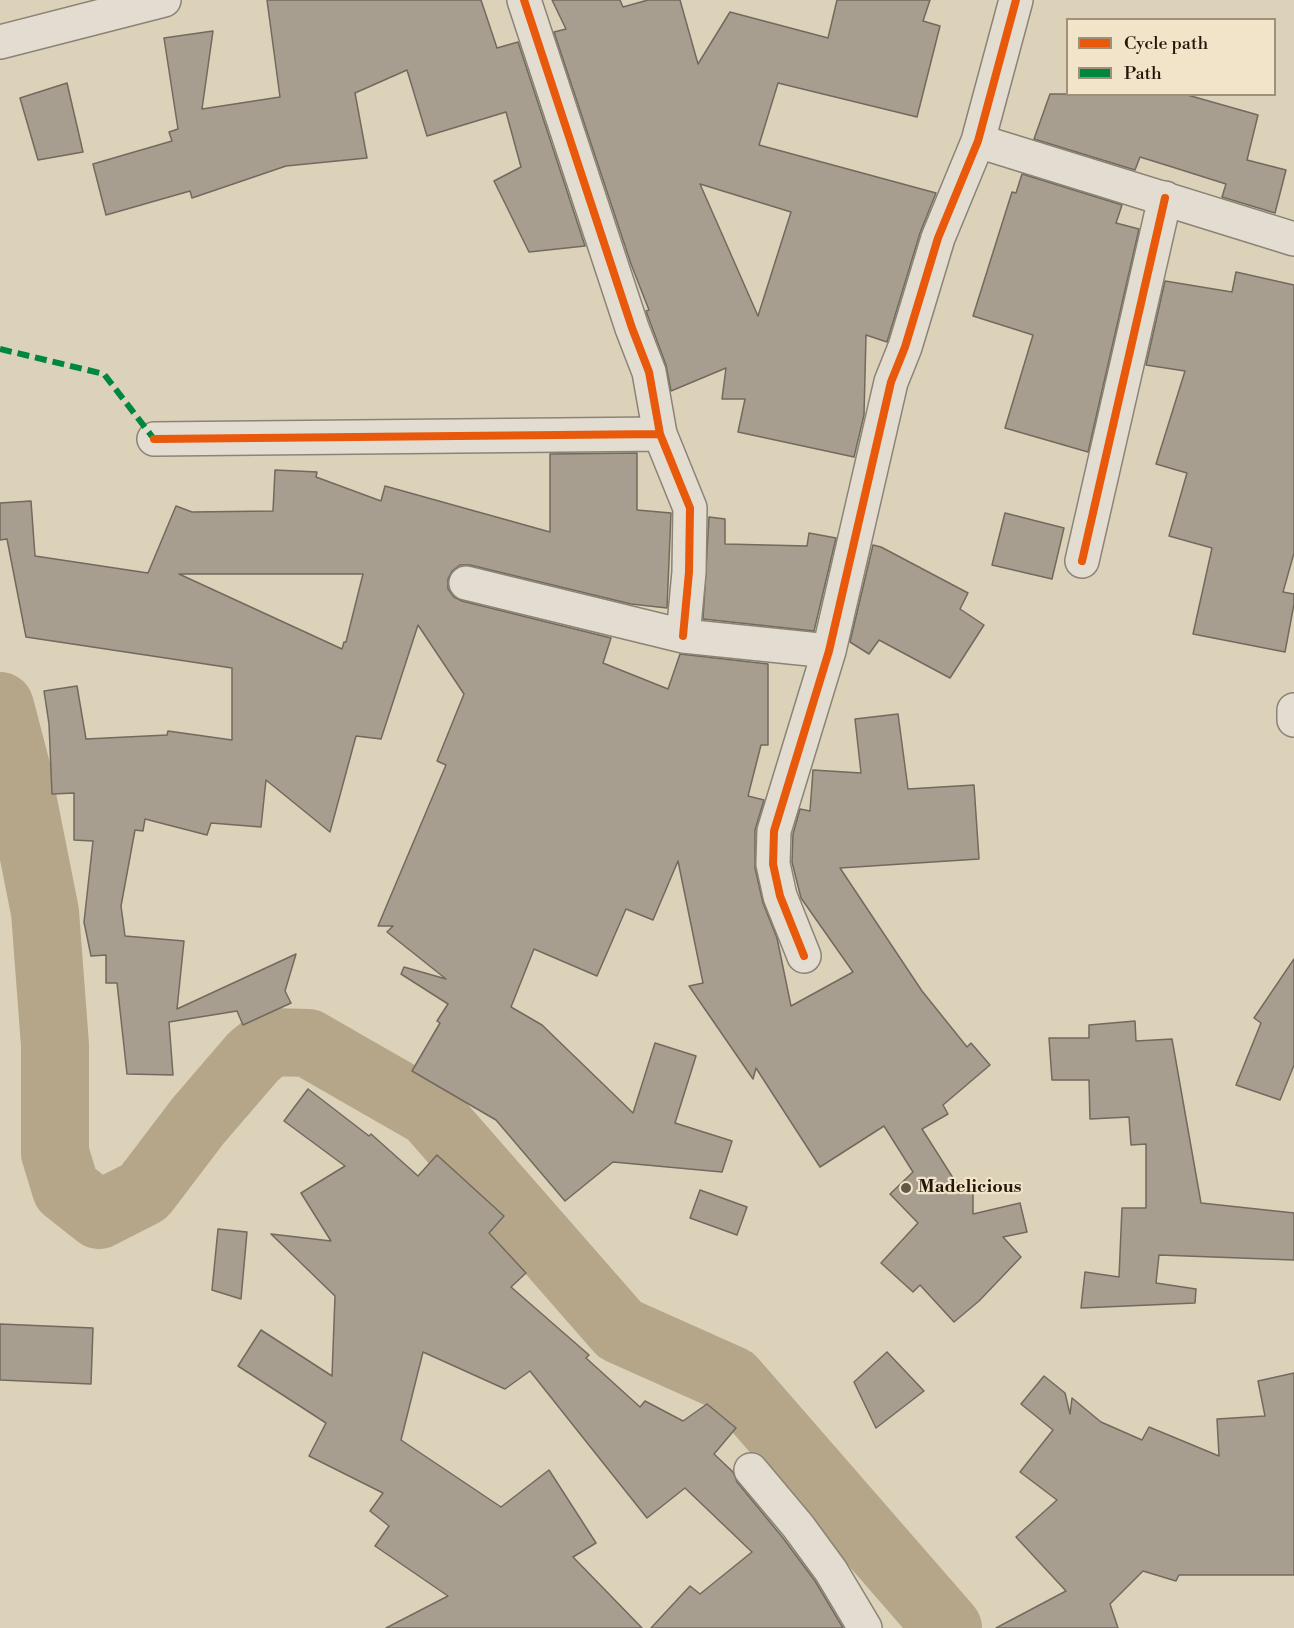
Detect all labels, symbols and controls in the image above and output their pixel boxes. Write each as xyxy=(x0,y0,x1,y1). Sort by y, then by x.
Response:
legend xyxy=(1066,18,1276,96)
text: Cycle path xyxy=(1124,32,1208,55)
text: Path xyxy=(1124,62,1162,85)
place label: Madelicious xyxy=(918,1177,1022,1199)
marker: Madelicious xyxy=(899,1181,913,1195)

